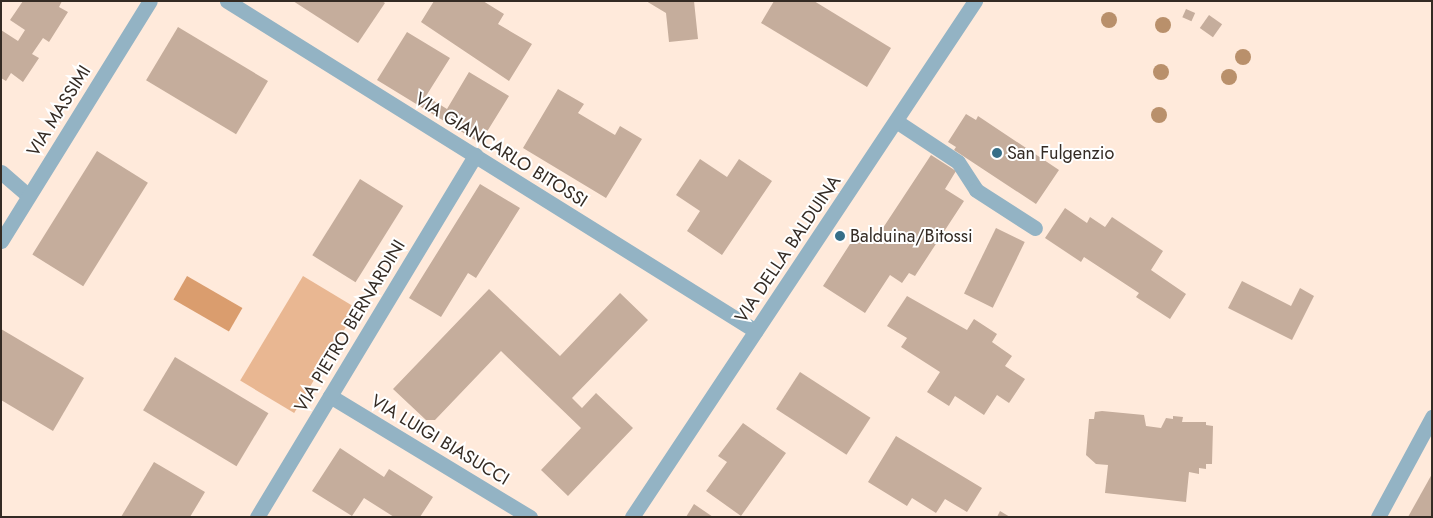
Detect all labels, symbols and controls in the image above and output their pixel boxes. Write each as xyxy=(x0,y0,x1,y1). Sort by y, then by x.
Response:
street label: VIA MASSIMI xyxy=(23,62,95,160)
street label: VIA GIANCARLO BITOSSI xyxy=(411,88,591,212)
place label: San Fulgenzio xyxy=(1007,142,1114,164)
marker: San Fulgenzio xyxy=(991,147,1003,159)
street label: VIA DELLA BALDUINA xyxy=(731,171,845,327)
place label: Balduina/Bitossi xyxy=(850,225,973,247)
marker: Balduina/Bitossi xyxy=(834,230,846,242)
street label: VIA PIETRO BERNARDINI xyxy=(290,236,410,416)
street label: VIA LUIGI BIASUCCI xyxy=(367,390,513,490)

